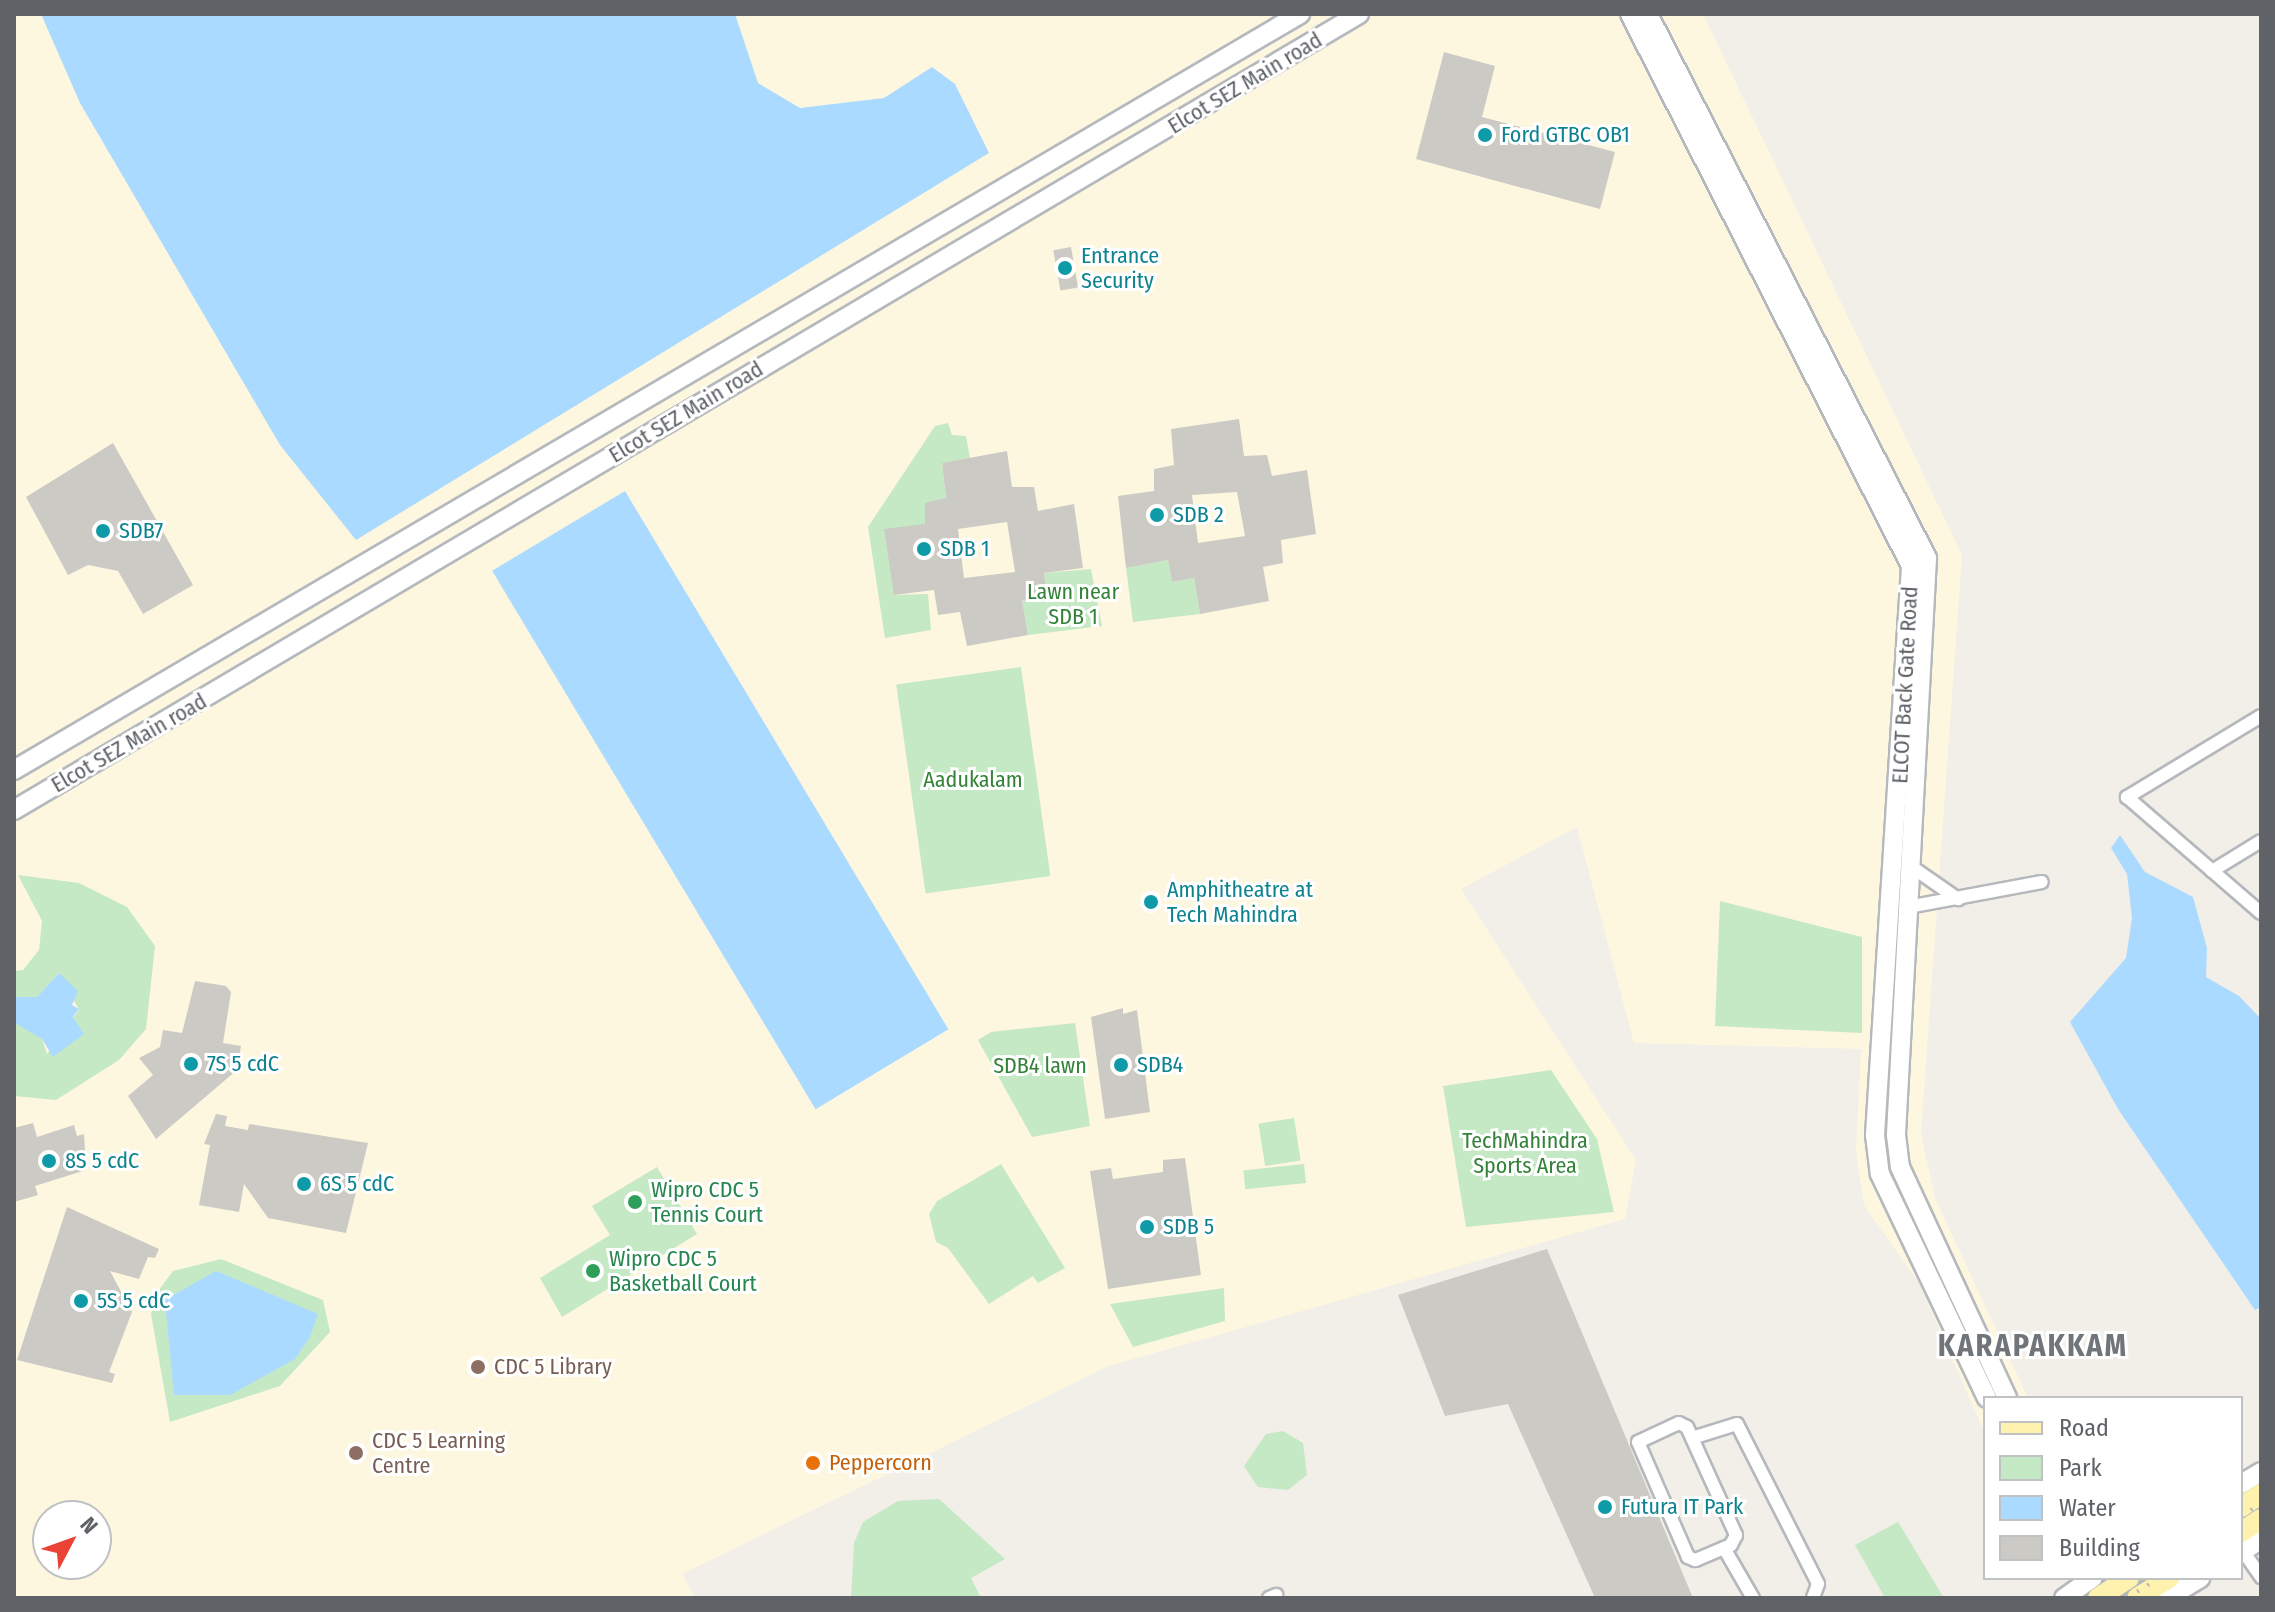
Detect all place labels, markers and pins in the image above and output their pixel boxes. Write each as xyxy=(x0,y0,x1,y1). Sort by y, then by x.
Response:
place label: Ford GTBC OB1 xyxy=(1501,122,1630,148)
marker: Ford GTBC OB1 xyxy=(1476,126,1494,144)
place label: Entrance Security xyxy=(1081,242,1159,294)
marker: Entrance Security xyxy=(1056,259,1074,277)
place label: SDB 2 xyxy=(1173,502,1224,528)
marker: SDB 2 xyxy=(1148,506,1166,524)
place label: SDB7 xyxy=(119,518,163,544)
marker: SDB7 xyxy=(94,522,112,540)
place label: SDB 1 xyxy=(940,536,989,562)
marker: SDB 1 xyxy=(915,540,933,558)
place label: Amphitheatre at Tech Mahindra xyxy=(1167,876,1313,928)
marker: Amphitheatre at Tech Mahindra xyxy=(1142,893,1160,911)
place label: 7S 5 cdC xyxy=(207,1051,279,1077)
place label: SDB4 xyxy=(1137,1052,1183,1078)
marker: 7S 5 cdC xyxy=(182,1055,200,1073)
marker: SDB4 xyxy=(1112,1056,1130,1074)
place label: 8S 5 cdC xyxy=(65,1148,139,1174)
marker: 8S 5 cdC xyxy=(40,1152,58,1170)
place label: 6S 5 cdC xyxy=(320,1171,394,1197)
marker: 6S 5 cdC xyxy=(295,1175,313,1193)
place label: Wipro CDC 5 Tennis Court xyxy=(651,1176,763,1228)
marker: Wipro CDC 5 Tennis Court xyxy=(626,1193,644,1211)
place label: SDB 5 xyxy=(1163,1214,1214,1240)
marker: SDB 5 xyxy=(1138,1218,1156,1236)
place label: Wipro CDC 5 Basketball Court xyxy=(609,1245,757,1296)
marker: Wipro CDC 5 Basketball Court xyxy=(584,1262,602,1280)
place label: 5S 5 cdC xyxy=(97,1288,170,1314)
marker: 5S 5 cdC xyxy=(72,1292,90,1310)
place label: CDC 5 Library xyxy=(494,1354,612,1380)
marker: CDC 5 Library xyxy=(469,1358,487,1376)
place label: CDC 5 Learning Centre xyxy=(372,1427,505,1478)
marker: CDC 5 Learning Centre xyxy=(347,1444,365,1462)
place label: Peppercorn xyxy=(829,1450,932,1476)
marker: Peppercorn xyxy=(804,1454,822,1472)
place label: Futura IT Park xyxy=(1621,1494,1743,1520)
marker: Futura IT Park xyxy=(1596,1498,1614,1516)

